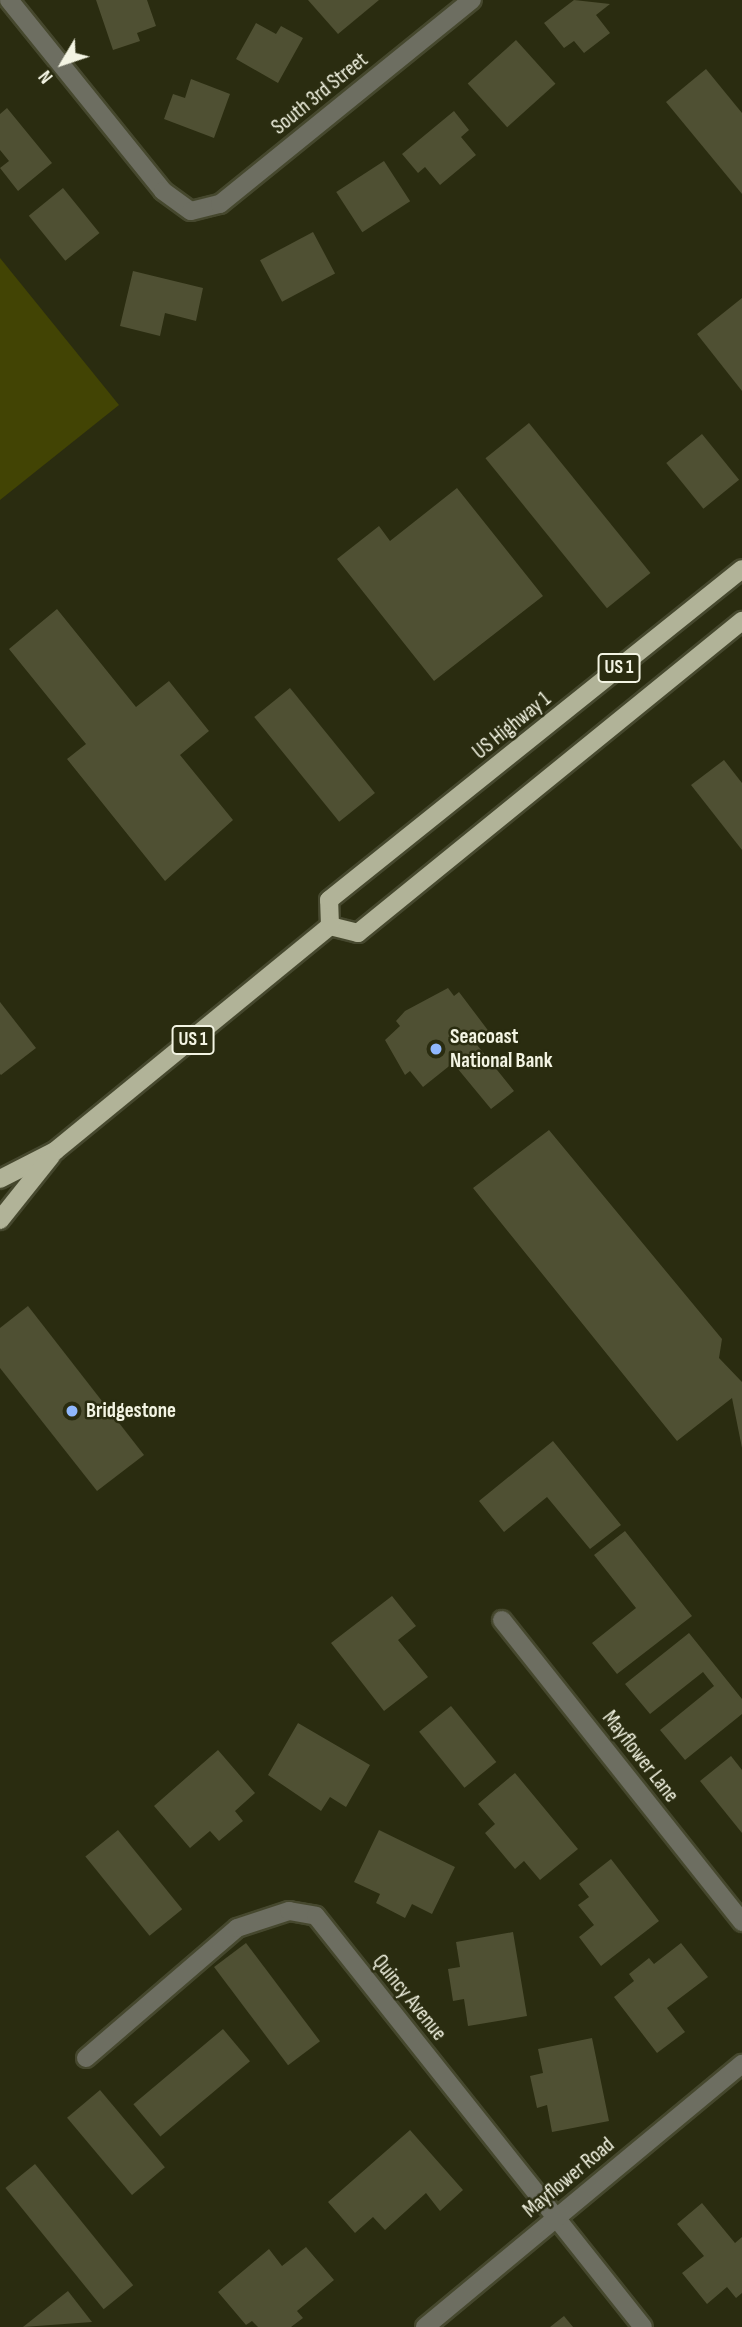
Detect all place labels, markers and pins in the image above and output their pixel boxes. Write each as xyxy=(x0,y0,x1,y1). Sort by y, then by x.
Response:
place label: Seacoast National Bank xyxy=(450,1024,552,1074)
marker: Seacoast National Bank xyxy=(428,1041,444,1057)
place label: Bridgestone xyxy=(86,1398,176,1424)
marker: Bridgestone xyxy=(64,1403,80,1419)

